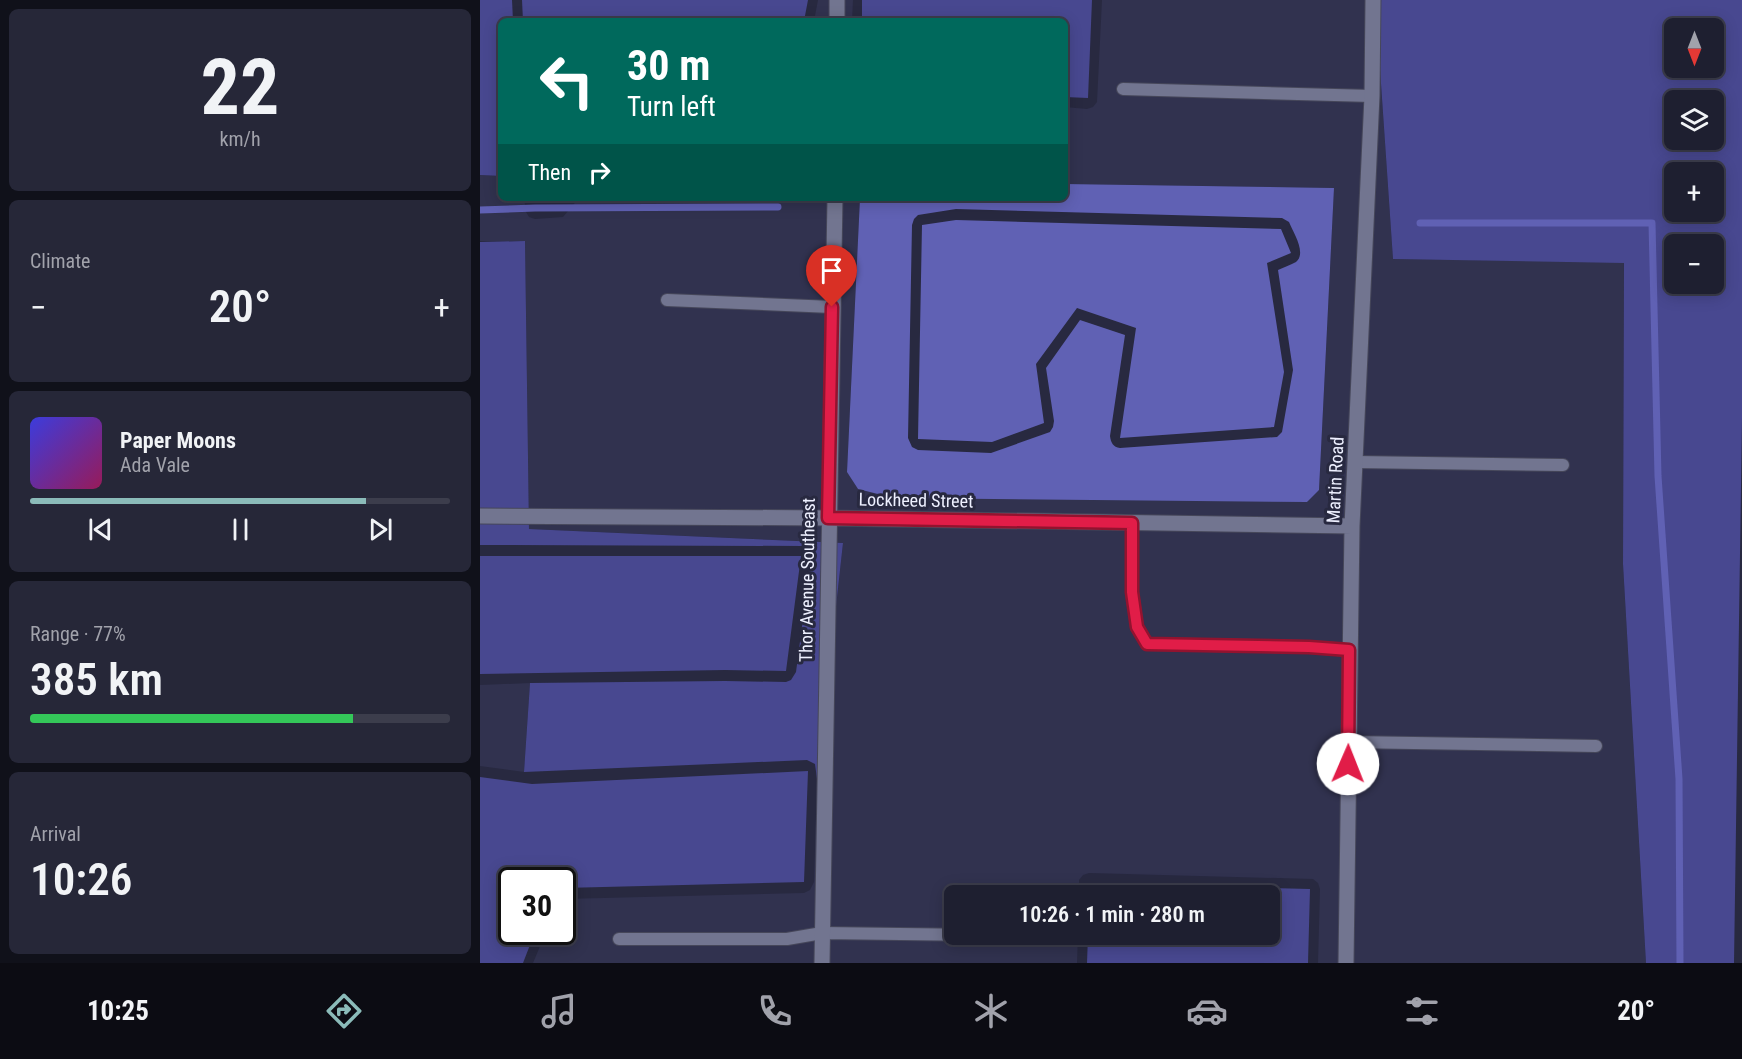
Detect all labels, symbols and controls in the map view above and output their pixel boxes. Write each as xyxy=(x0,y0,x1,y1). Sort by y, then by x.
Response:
north arrow xyxy=(1664,18,1724,78)
map controls xyxy=(1664,18,1724,294)
text: 30 m xyxy=(627,41,710,90)
text: 22 xyxy=(201,42,279,133)
icon: left xyxy=(528,42,606,120)
button: layers xyxy=(1664,90,1724,150)
text: Turn left xyxy=(627,91,716,123)
text: km/h xyxy=(219,127,261,151)
icon: right xyxy=(583,156,616,189)
text: Then xyxy=(528,160,571,185)
button: + xyxy=(1664,162,1724,222)
button: − xyxy=(1664,234,1724,294)
pin xyxy=(806,245,857,307)
text: Climate xyxy=(30,249,90,273)
icon: arrive xyxy=(815,254,848,287)
text: 20° xyxy=(209,280,271,333)
text: − xyxy=(30,288,47,327)
text: + xyxy=(434,288,450,327)
text: Paper Moons xyxy=(120,428,236,453)
street label: Martin Road xyxy=(1322,436,1348,524)
text: Ada Vale xyxy=(120,453,190,477)
street label: Lockheed Street xyxy=(858,488,974,512)
street label: Thor Avenue Southeast xyxy=(795,498,819,662)
icon: previous xyxy=(84,513,117,546)
icon: pause xyxy=(224,513,257,546)
icon: next xyxy=(364,513,397,546)
text: Range · 77% xyxy=(30,622,126,646)
text: 385 km xyxy=(30,653,163,706)
position arrow xyxy=(1316,732,1380,796)
text: Arrival xyxy=(30,822,81,846)
text: 10:26 xyxy=(30,853,132,906)
speed limit sign: 30 xyxy=(498,867,576,945)
text: 10:26 · 1 min · 280 m xyxy=(1019,902,1205,927)
icon: directions xyxy=(323,990,365,1032)
icon: music xyxy=(538,990,580,1032)
icon: phone xyxy=(754,990,796,1032)
icon: climate xyxy=(970,990,1012,1032)
icon: car xyxy=(1186,990,1228,1032)
icon: filters xyxy=(1401,990,1443,1032)
text: 10:25 xyxy=(87,995,149,1027)
text: 20° xyxy=(1617,995,1655,1027)

